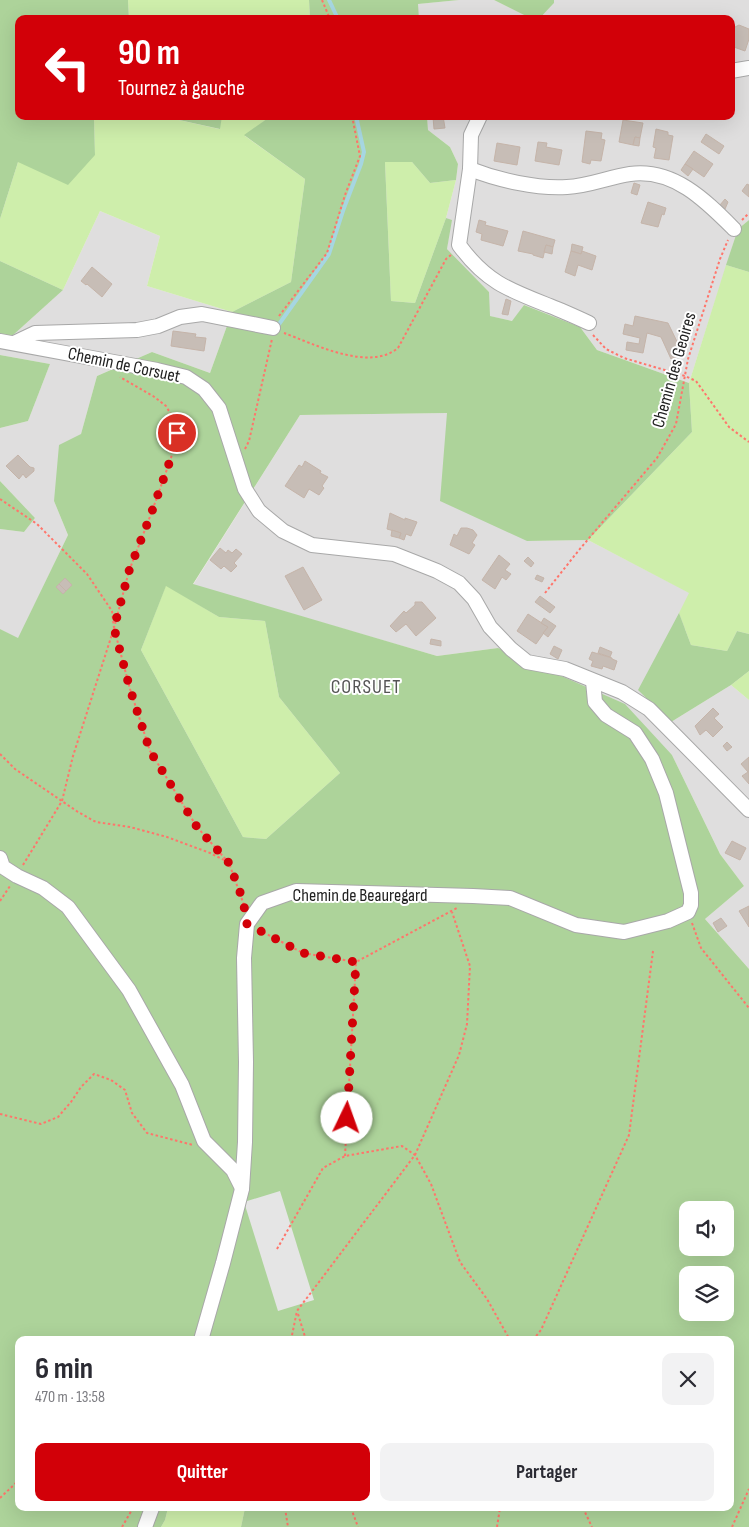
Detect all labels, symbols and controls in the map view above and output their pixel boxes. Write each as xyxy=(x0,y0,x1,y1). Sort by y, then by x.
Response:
text: 90 m xyxy=(118,32,180,75)
icon: left xyxy=(35,35,100,100)
text: Tournez à gauche xyxy=(118,75,245,102)
street label: Chemin des Geoires xyxy=(648,310,700,430)
street label: Chemin de Corsuet xyxy=(66,343,183,387)
pin xyxy=(156,412,198,454)
icon: arrive xyxy=(163,419,191,447)
district label: CORSUET xyxy=(331,675,401,699)
street label: Chemin de Beauregard xyxy=(293,885,427,906)
position arrow xyxy=(320,1091,372,1143)
map controls xyxy=(679,1201,734,1321)
button: sound xyxy=(679,1201,734,1256)
button: layers xyxy=(679,1266,734,1321)
text: 6 min xyxy=(35,1351,93,1387)
button: close xyxy=(662,1353,714,1405)
text: 470 m · 13:58 xyxy=(35,1388,105,1407)
button: Quitter xyxy=(35,1443,370,1501)
button: Partager xyxy=(380,1443,714,1501)

